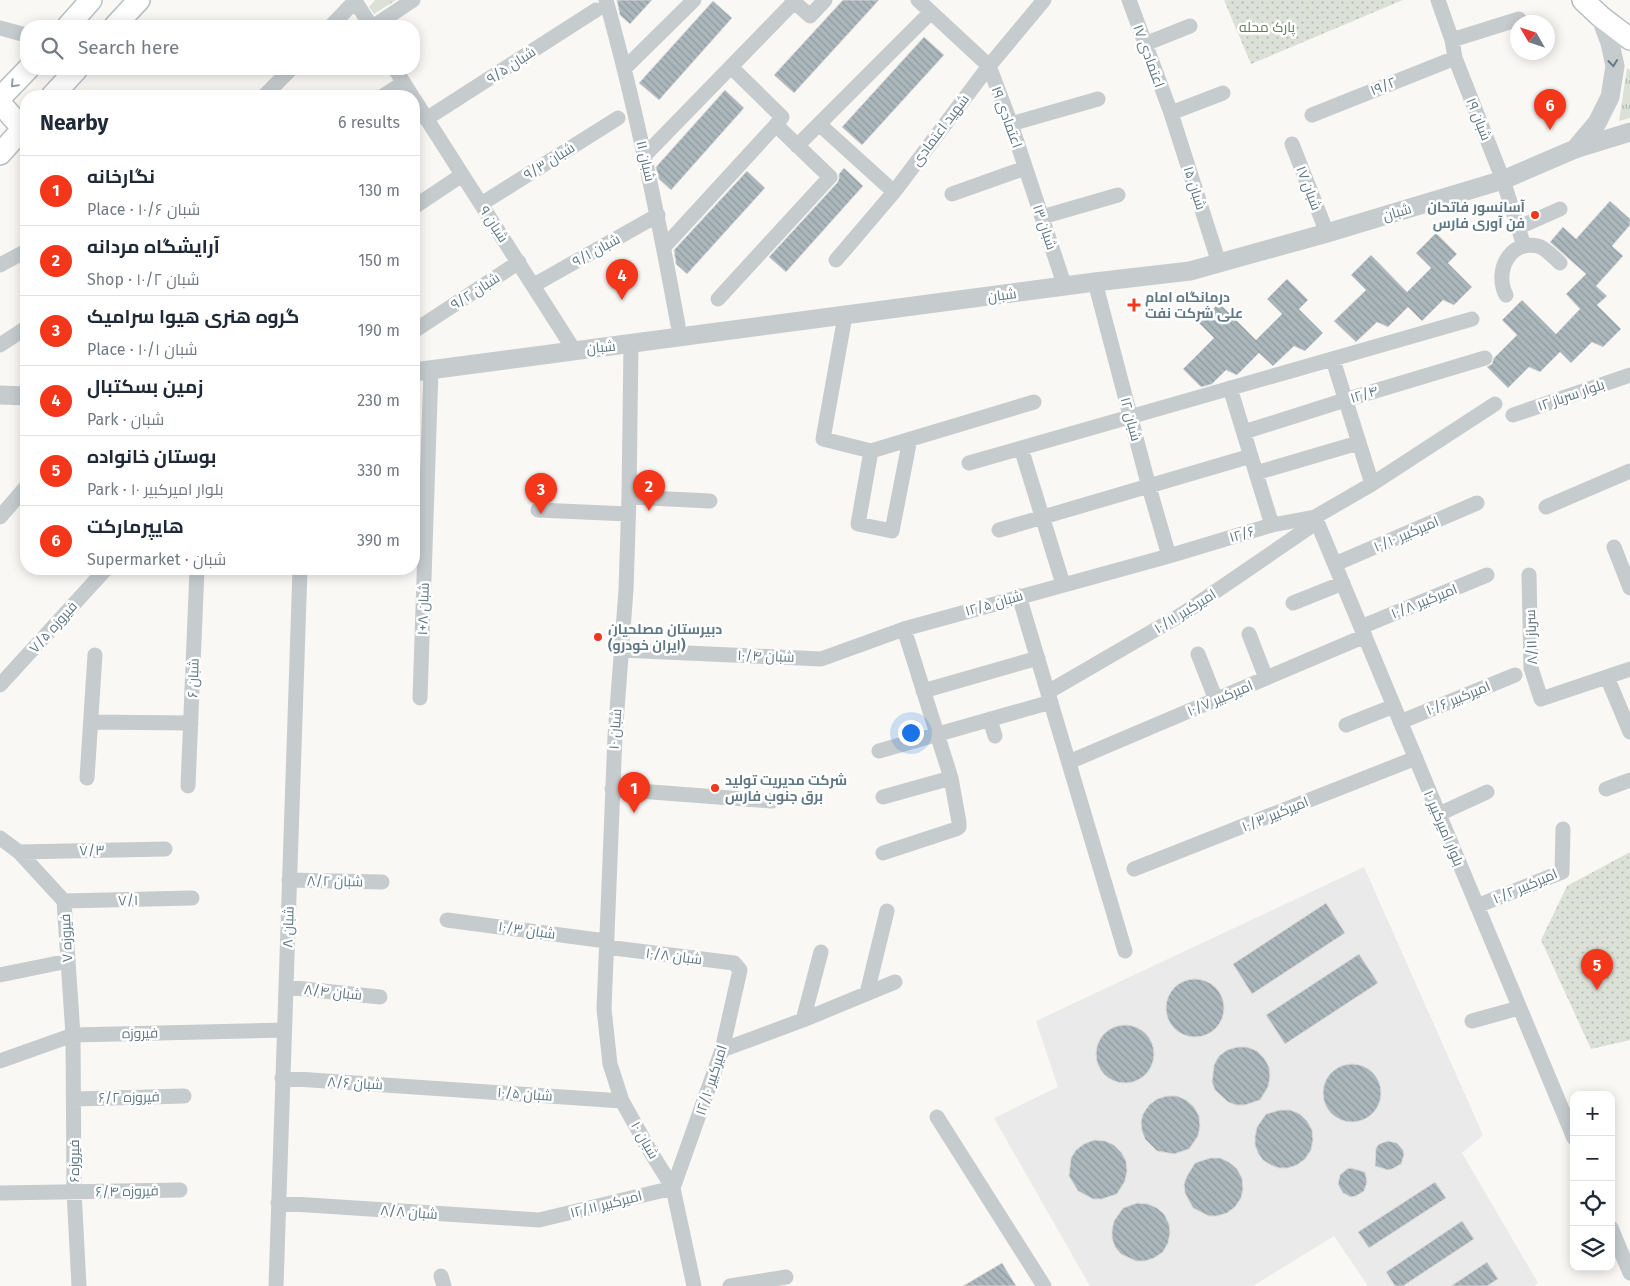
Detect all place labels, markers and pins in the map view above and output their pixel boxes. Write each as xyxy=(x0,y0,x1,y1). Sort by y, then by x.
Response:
pin: 6 xyxy=(1534,89,1566,130)
place label: آسانسور فاتحان فن آوری فارس xyxy=(1427,199,1526,232)
marker: آسانسور فاتحان فن آوری فارس xyxy=(1529,209,1541,221)
pin: 4 xyxy=(606,259,638,300)
place label: درمانگاه امام علی شرکت نفت xyxy=(1145,289,1243,322)
marker: درمانگاه امام علی شرکت نفت xyxy=(1127,298,1141,312)
pin: 2 xyxy=(633,470,665,511)
pin: 3 xyxy=(525,473,557,514)
place label: دبیرستان مصلحیان (ایران خودرو) xyxy=(608,621,722,654)
marker: دبیرستان مصلحیان (ایران خودرو) xyxy=(592,631,604,643)
pin: 1 xyxy=(618,772,650,813)
place label: شرکت مدیریت تولید برق جنوب فارس xyxy=(725,772,847,805)
marker: شرکت مدیریت تولید برق جنوب فارس xyxy=(709,782,721,794)
pin: 5 xyxy=(1581,949,1613,990)

